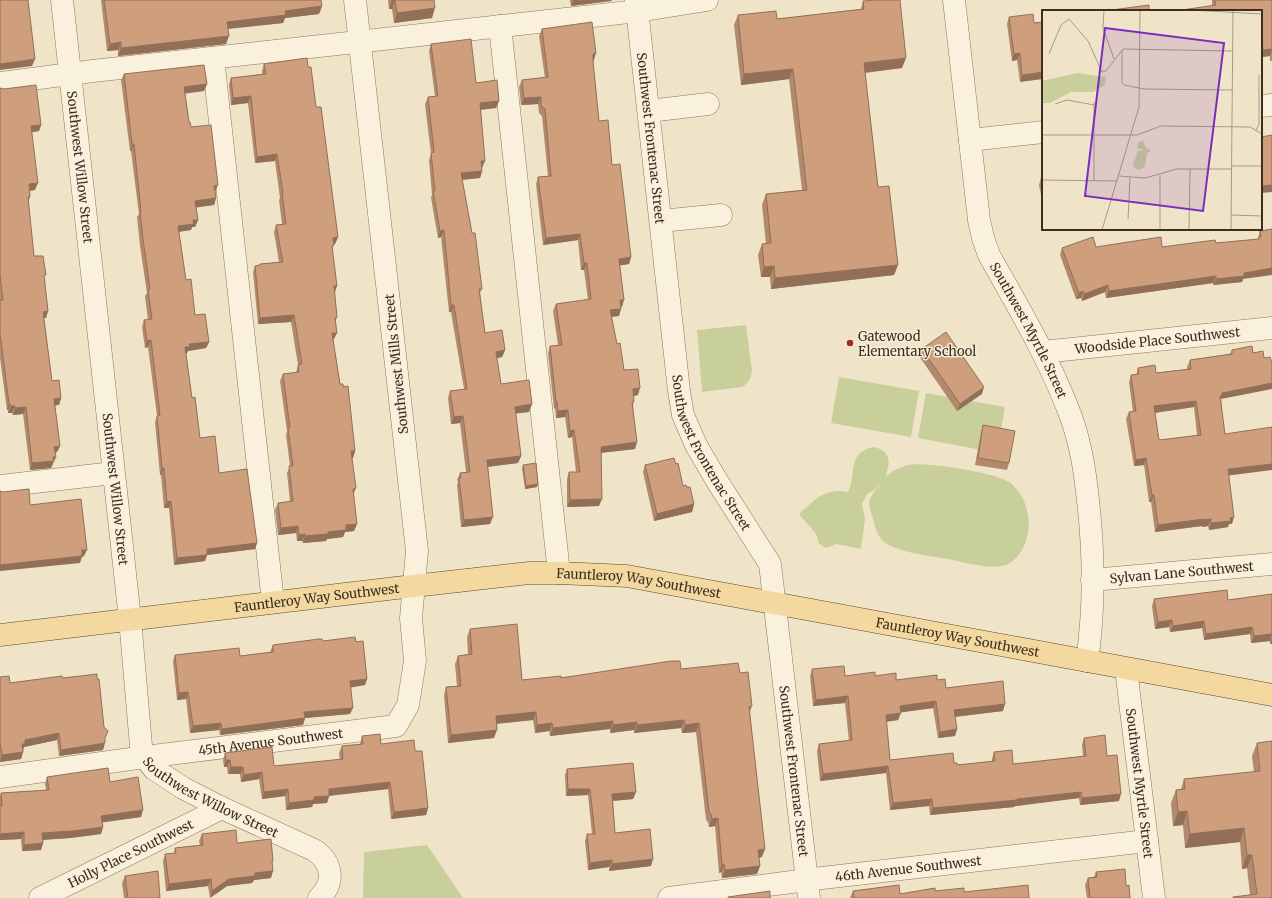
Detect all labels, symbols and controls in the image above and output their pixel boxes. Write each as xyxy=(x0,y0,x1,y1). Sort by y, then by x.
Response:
inset map xyxy=(1042,10,1262,230)
street label: Southwest Frontenac Street xyxy=(633,52,669,225)
street label: Southwest Willow Street xyxy=(63,90,97,244)
street label: Southwest Myrtle Street xyxy=(986,259,1071,401)
street label: Southwest Mills Street xyxy=(381,293,412,435)
street label: Woodside Place Southwest xyxy=(1073,323,1241,358)
place label: Gatewood Elementary School xyxy=(858,328,976,360)
marker: Gatewood Elementary School xyxy=(845,338,855,348)
street label: Southwest Frontenac Street xyxy=(668,374,755,534)
street label: Southwest Willow Street xyxy=(98,412,132,566)
street label: Sylvan Lane Southwest xyxy=(1109,558,1255,587)
street label: Fauntleroy Way Southwest xyxy=(556,565,722,602)
street label: Fauntleroy Way Southwest xyxy=(233,580,400,616)
street label: Fauntleroy Way Southwest xyxy=(874,614,1041,661)
street label: Southwest Frontenac Street xyxy=(775,684,812,858)
street label: Southwest Myrtle Street xyxy=(1122,707,1157,859)
street label: 45th Avenue Southwest xyxy=(197,725,344,759)
street label: Southwest Willow Street xyxy=(139,753,281,842)
street label: Holly Place Southwest xyxy=(65,815,196,892)
street label: 46th Avenue Southwest xyxy=(834,852,982,885)

